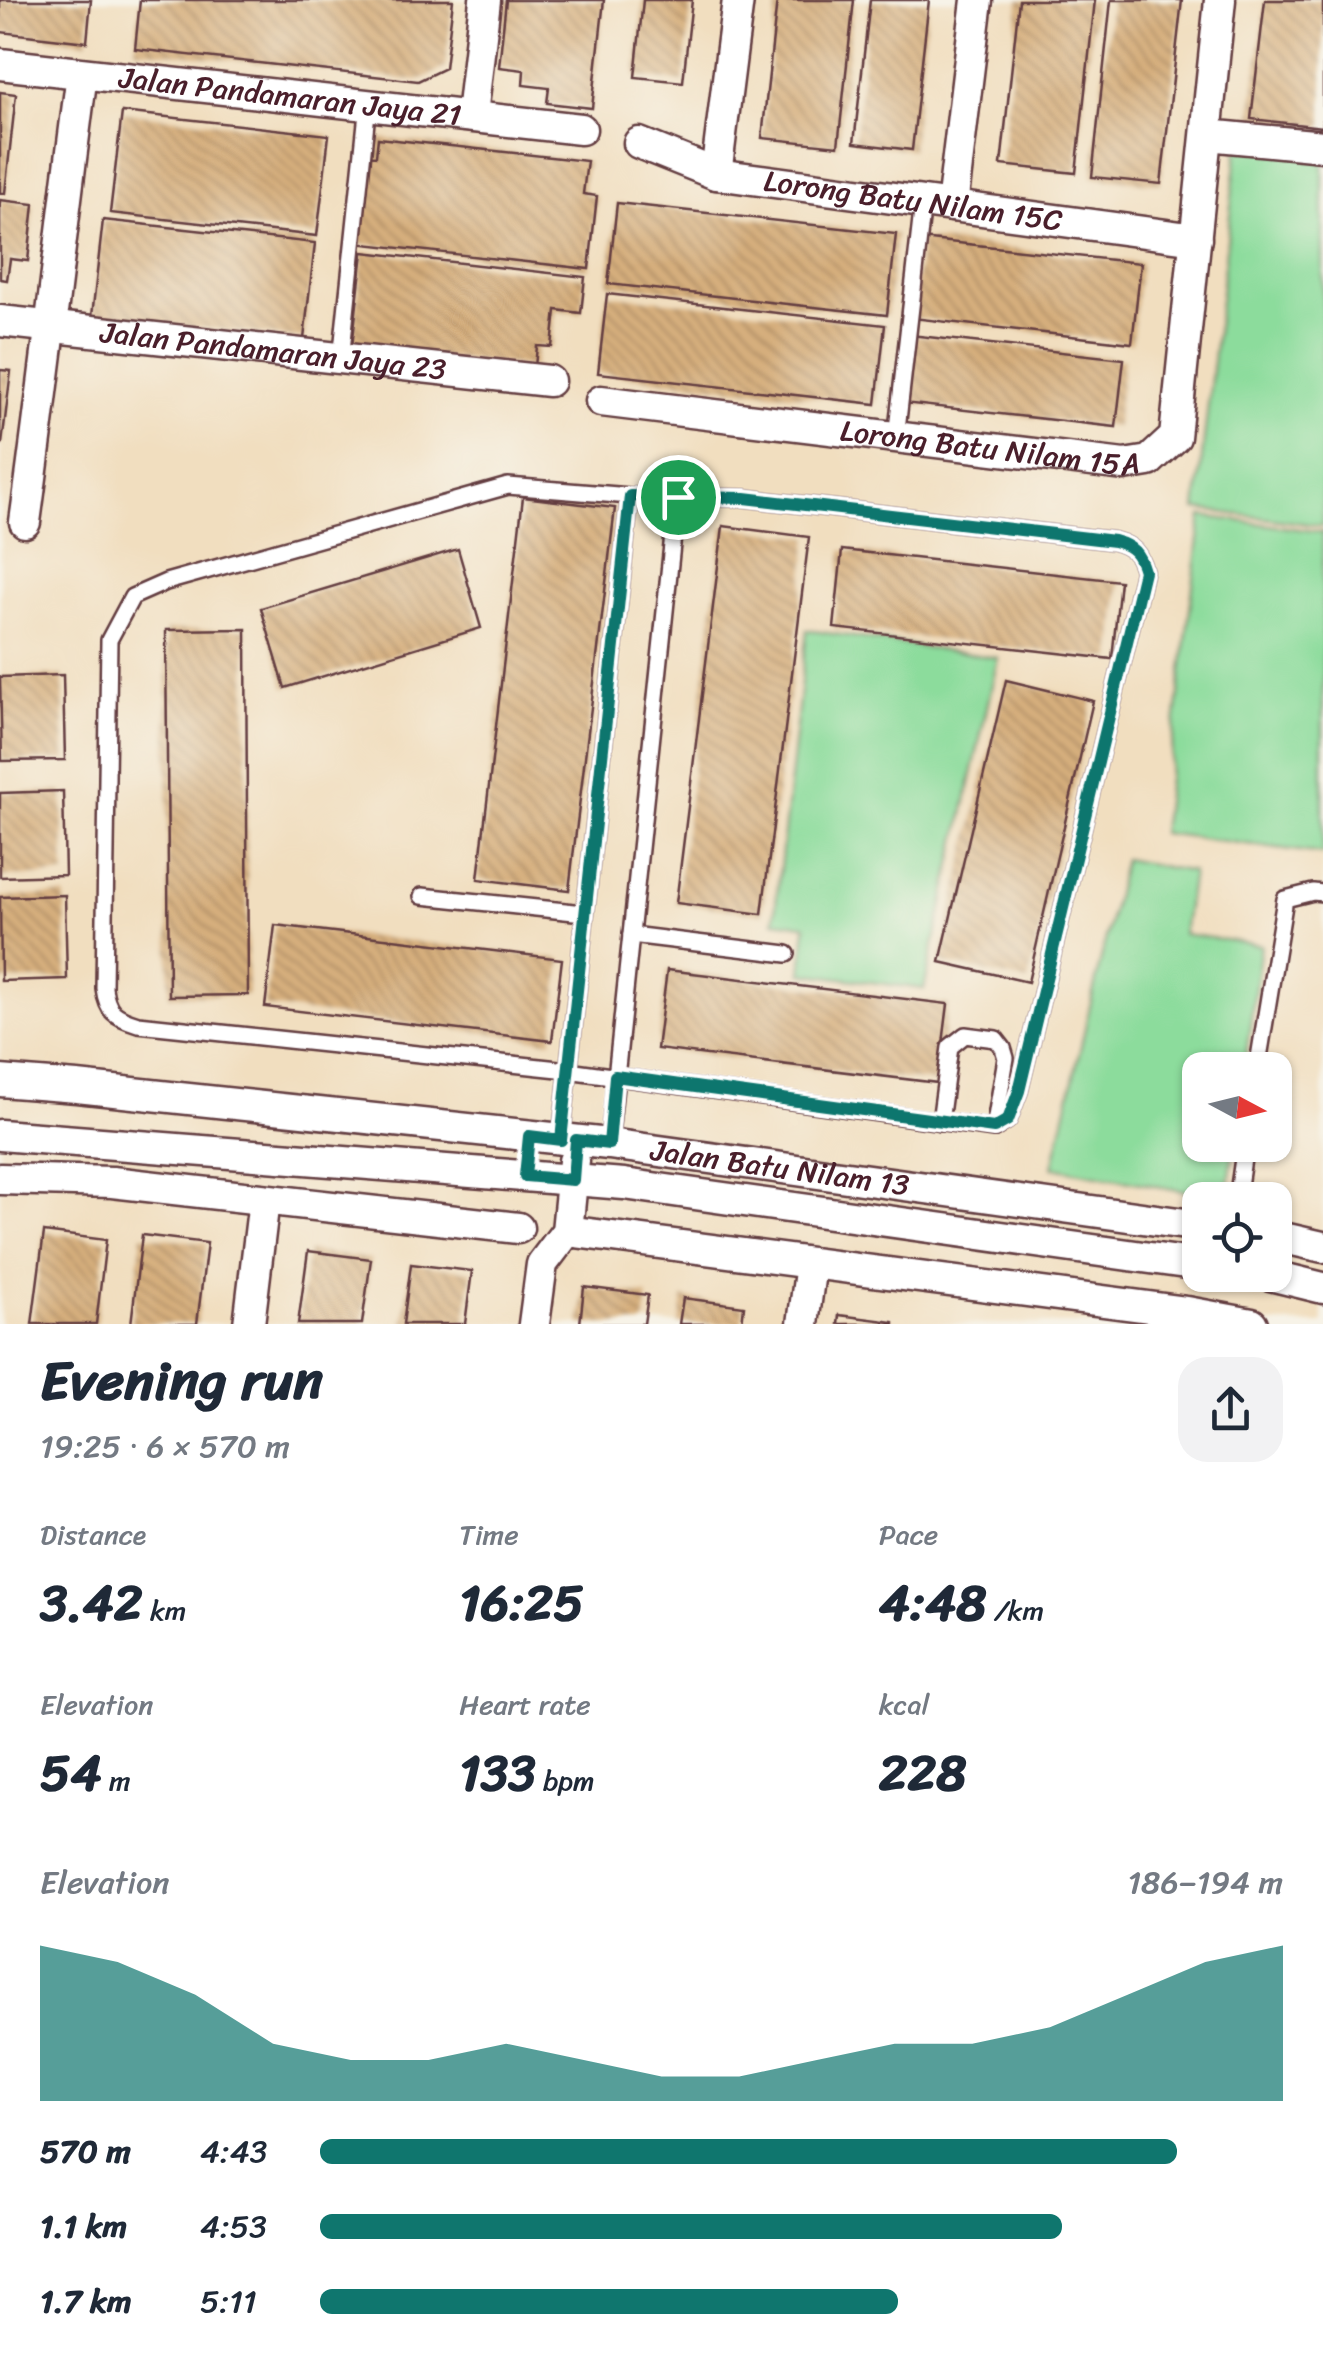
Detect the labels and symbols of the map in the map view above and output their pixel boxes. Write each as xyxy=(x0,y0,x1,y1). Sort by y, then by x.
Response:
street label: Jalan Pandamaran Jaya 21 xyxy=(115,50,464,142)
street label: Lorong Batu Nilam 15C xyxy=(761,154,1066,248)
street label: Jalan Pandamaran Jaya 23 xyxy=(97,305,449,397)
street label: Lorong Batu Nilam 15A xyxy=(837,403,1144,492)
pin xyxy=(636,455,721,540)
north arrow xyxy=(1182,1052,1292,1162)
street label: Jalan Batu Nilam 13 xyxy=(646,1123,913,1212)

